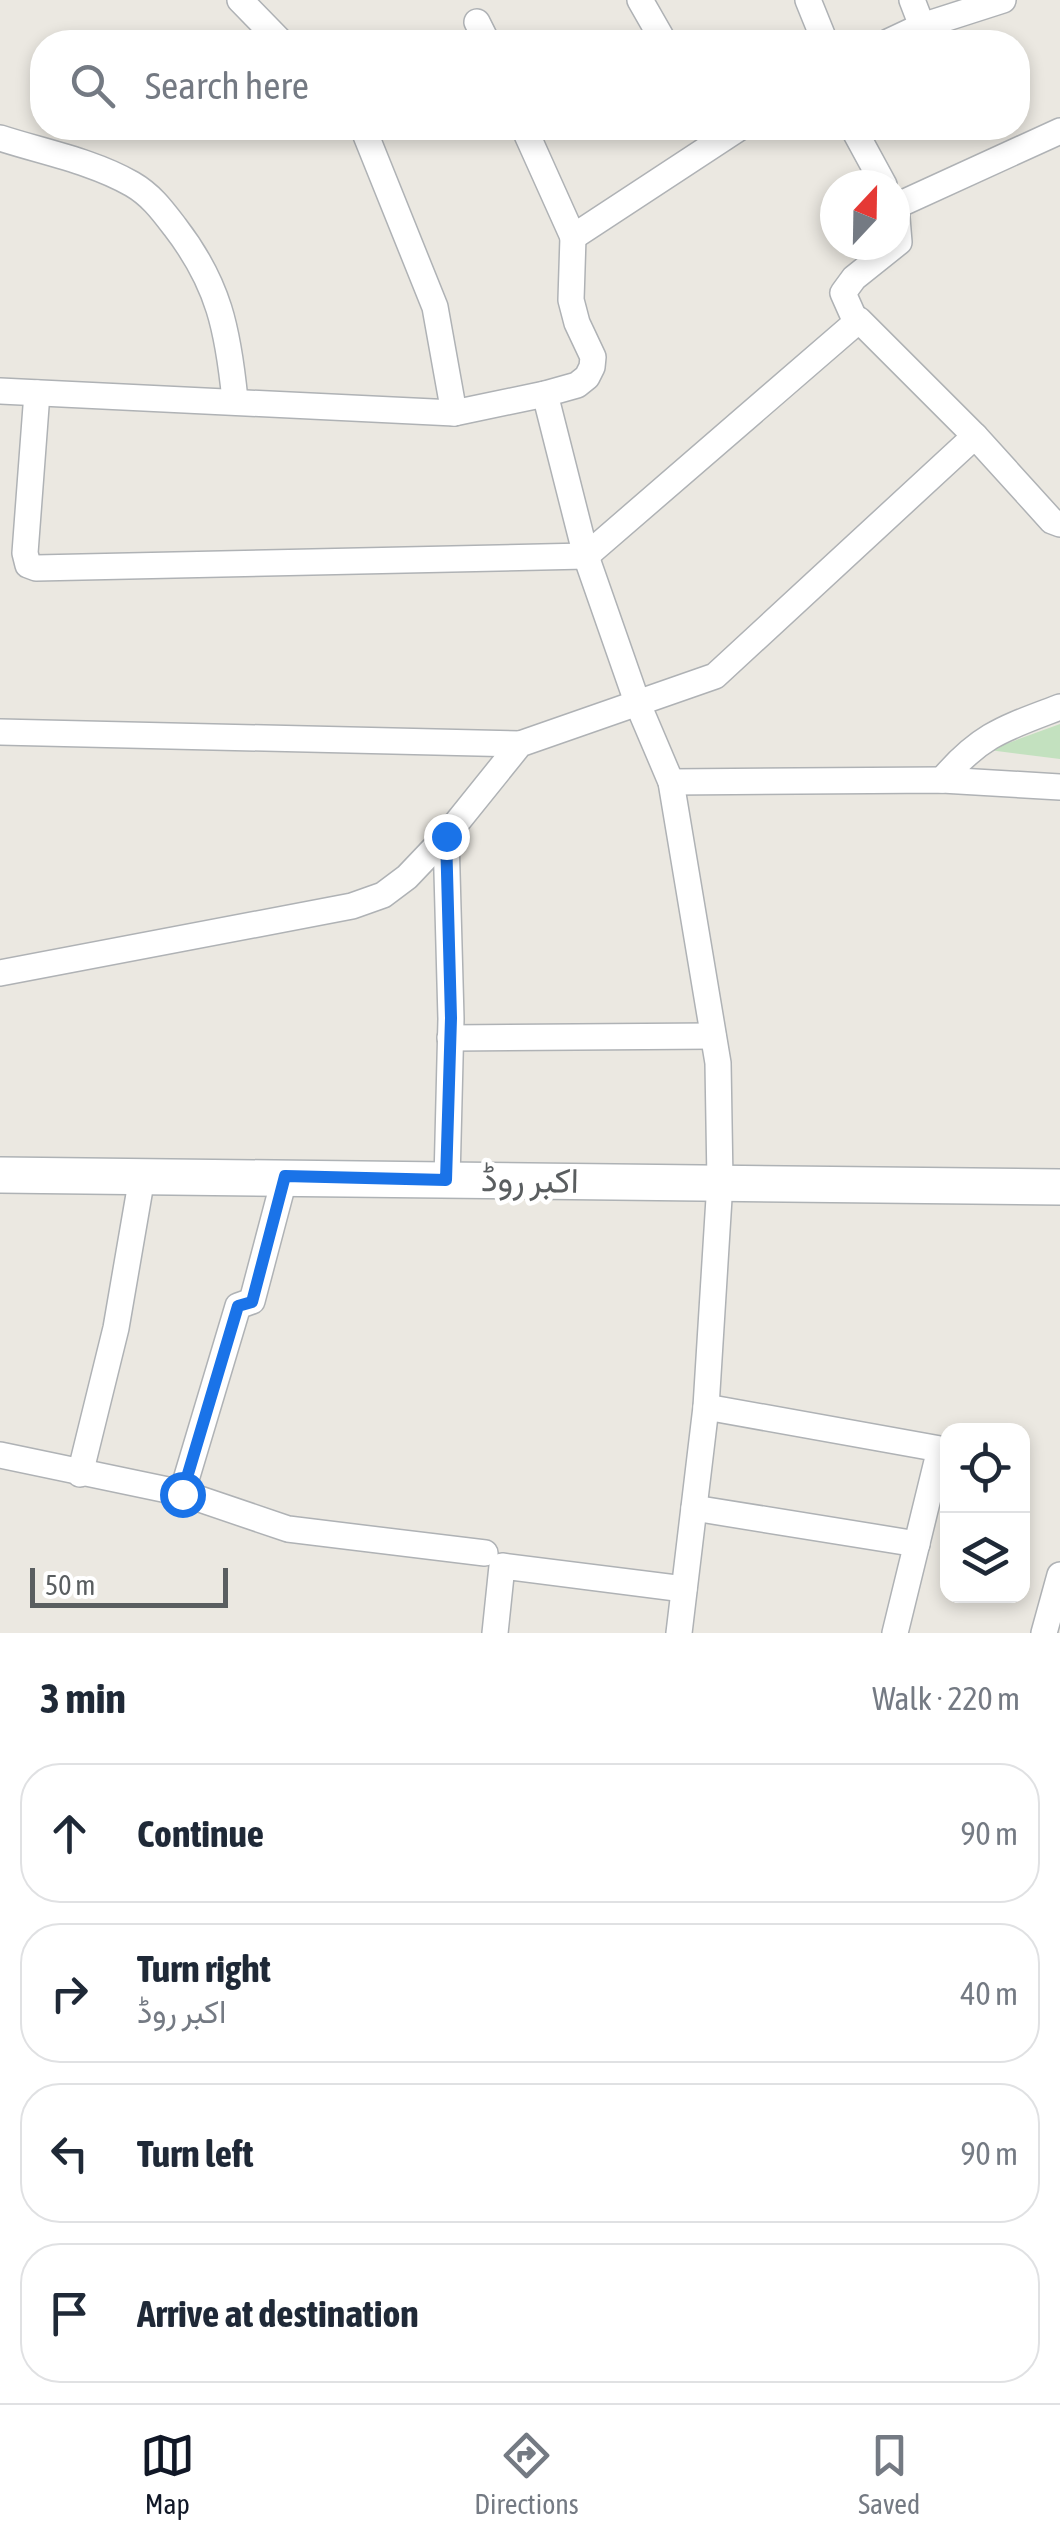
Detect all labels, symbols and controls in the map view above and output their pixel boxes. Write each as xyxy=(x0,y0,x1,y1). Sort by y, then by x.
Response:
search box xyxy=(30,30,1030,140)
icon: search xyxy=(65,58,120,113)
text: Search here xyxy=(145,64,309,107)
north arrow xyxy=(820,170,910,260)
route end xyxy=(424,814,470,860)
street label: اکبر روڈ xyxy=(481,1158,579,1203)
map controls xyxy=(940,1423,1030,1603)
button: locate xyxy=(940,1423,1030,1513)
route start xyxy=(160,1472,206,1518)
button: layers xyxy=(940,1513,1030,1603)
scale bar xyxy=(30,1563,228,1608)
text: 50 m xyxy=(45,1569,95,1601)
text: 3 min xyxy=(40,1674,126,1722)
text: Walk · 220 m xyxy=(872,1680,1020,1717)
icon: ahead xyxy=(42,1806,97,1861)
text: Continue xyxy=(137,1812,264,1855)
text: 90 m xyxy=(960,1815,1018,1852)
text: Turn right xyxy=(137,1947,271,1990)
icon: right xyxy=(42,1966,97,2021)
text: 40 m xyxy=(960,1975,1018,2012)
text: اکبر روڈ xyxy=(137,1993,226,2030)
icon: left xyxy=(42,2126,97,2181)
text: Turn left xyxy=(137,2132,253,2175)
text: 90 m xyxy=(960,2135,1018,2172)
icon: arrive xyxy=(42,2286,97,2341)
text: Arrive at destination xyxy=(137,2292,419,2335)
tab: Map xyxy=(140,2428,195,2520)
tab: Directions xyxy=(474,2428,579,2520)
tab: Saved xyxy=(858,2428,920,2520)

